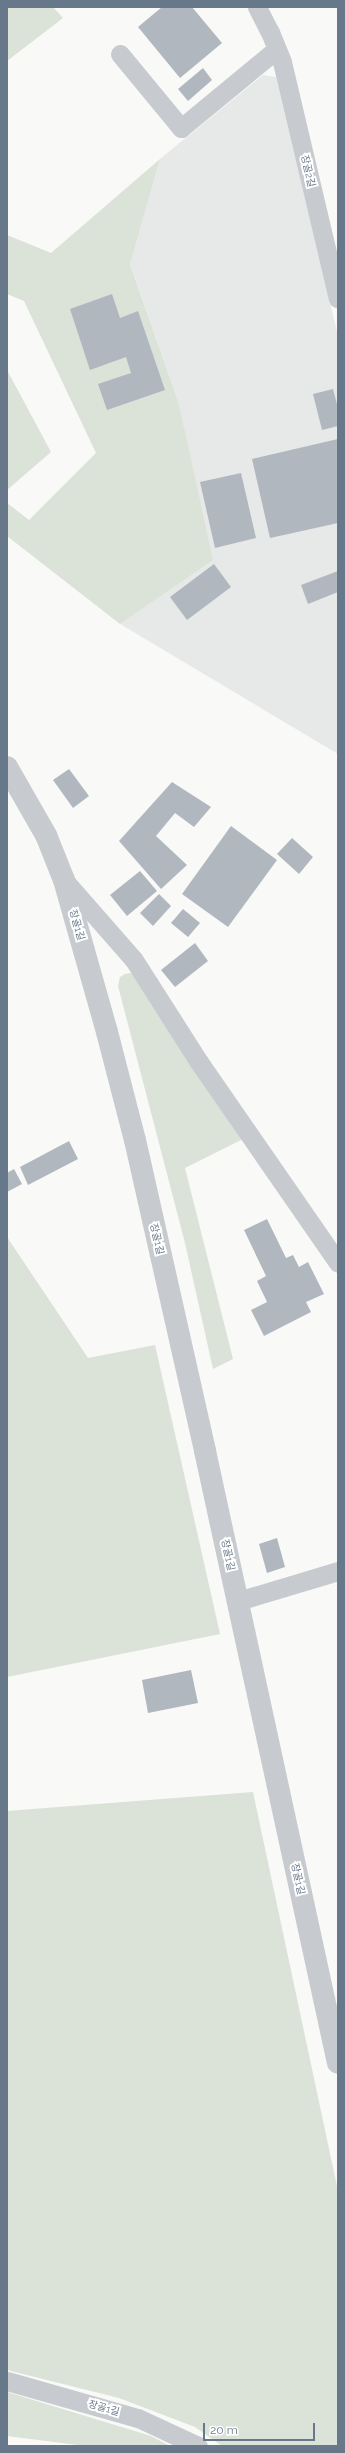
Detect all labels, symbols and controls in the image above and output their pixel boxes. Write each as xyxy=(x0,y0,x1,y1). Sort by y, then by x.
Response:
street label: 장골2길 xyxy=(298,154,318,188)
street label: 장골1길 xyxy=(67,908,87,942)
street label: 장골1길 xyxy=(148,1222,166,1256)
street label: 장골1길 xyxy=(219,1538,237,1572)
street label: 장골1길 xyxy=(289,1862,307,1896)
street label: 장골1길 xyxy=(87,2398,121,2418)
scale bar xyxy=(205,2415,317,2441)
text: 20 m xyxy=(210,2423,238,2437)

